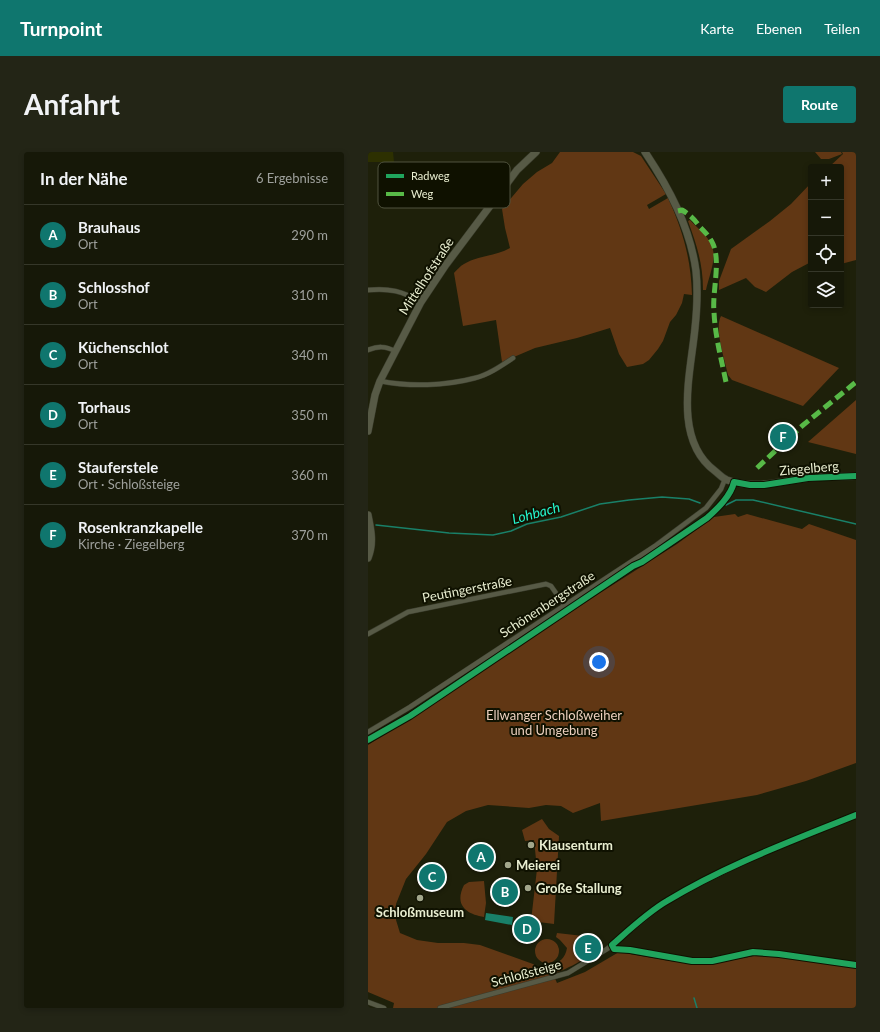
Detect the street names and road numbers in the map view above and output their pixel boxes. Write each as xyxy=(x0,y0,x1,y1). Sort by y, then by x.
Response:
street label: Mittelhofstraße xyxy=(395,234,457,318)
street label: Ziegelberg xyxy=(778,457,840,479)
street label: Schönenbergstraße xyxy=(496,567,598,641)
street label: Peutingerstraße xyxy=(421,572,513,606)
street label: Schloßsteige xyxy=(489,956,563,990)

